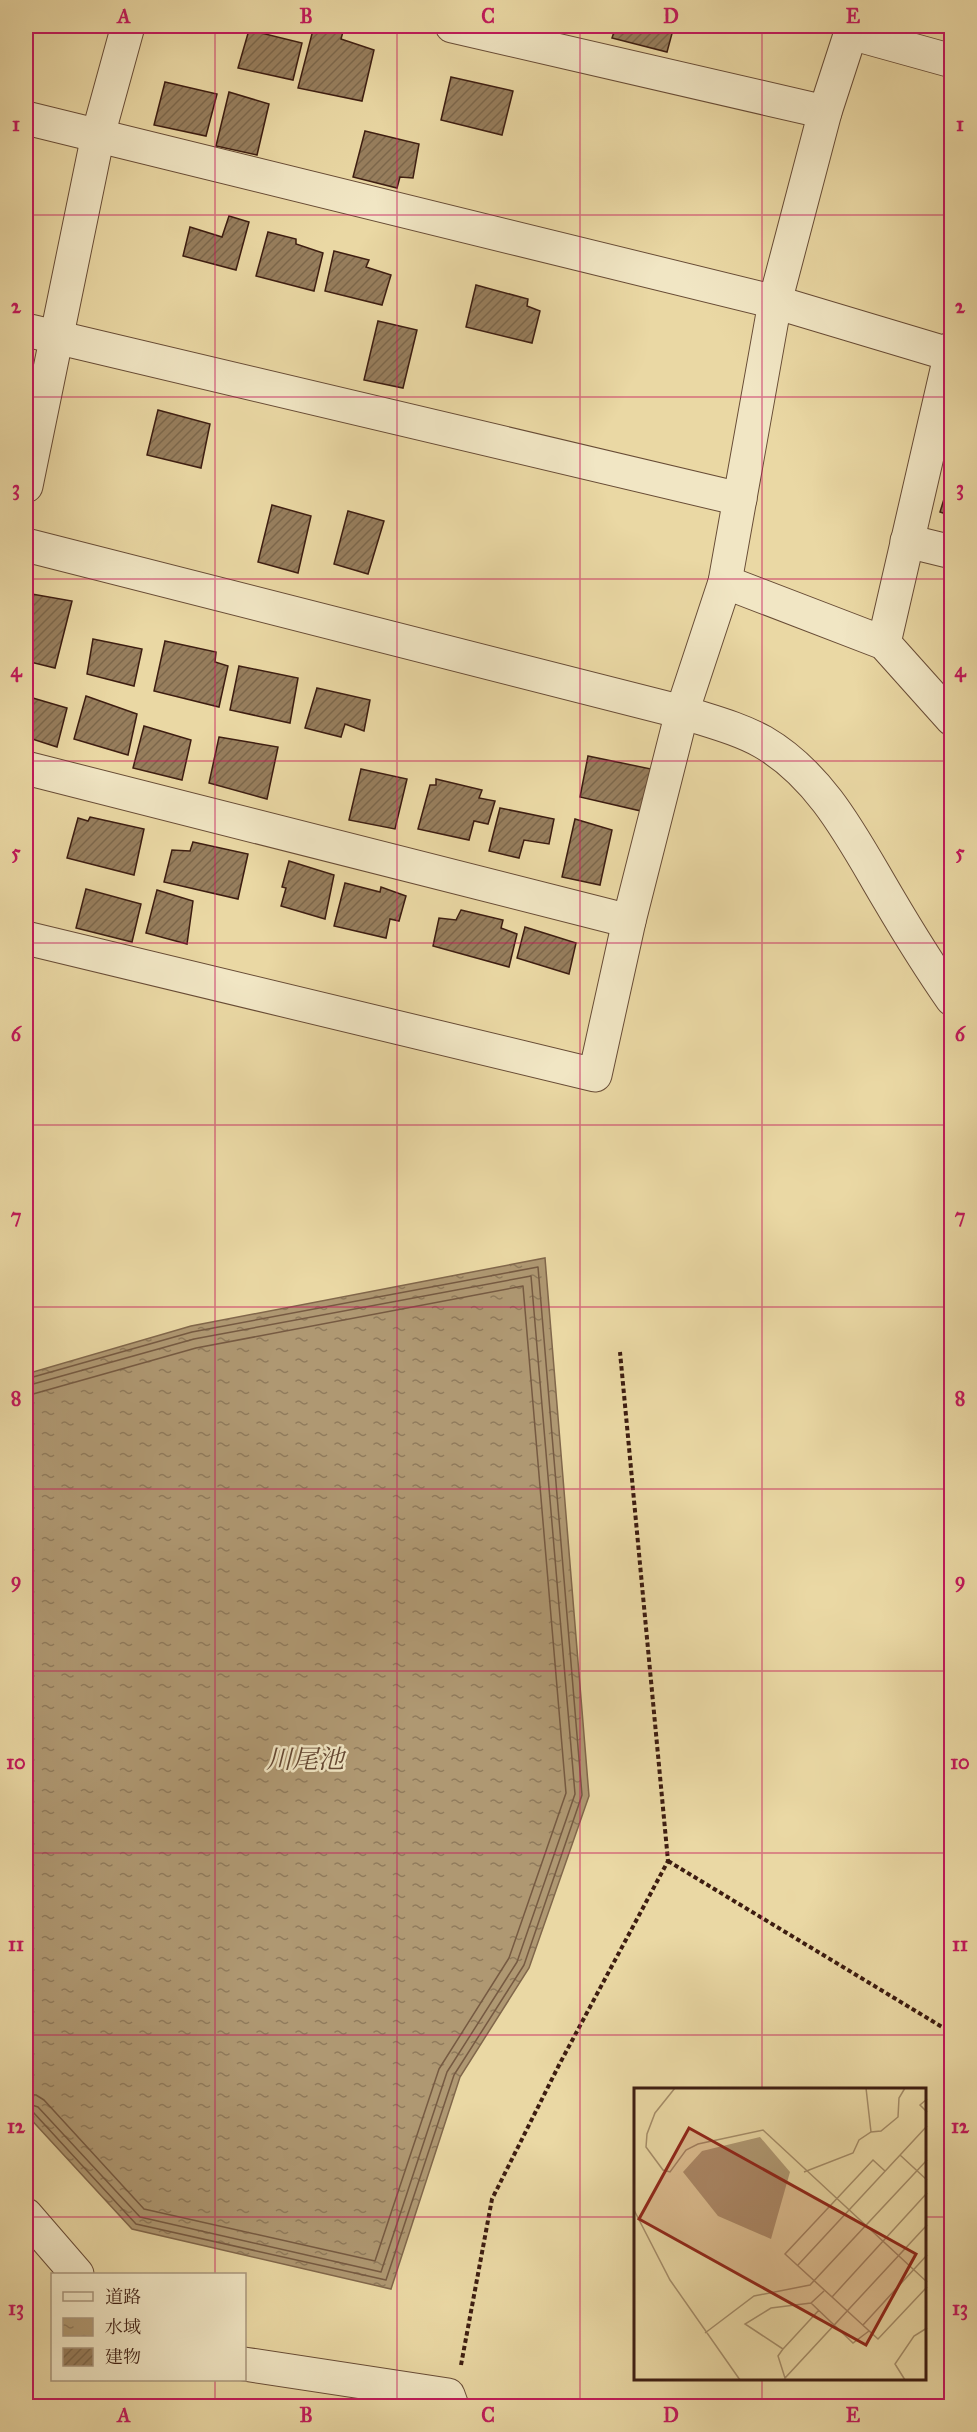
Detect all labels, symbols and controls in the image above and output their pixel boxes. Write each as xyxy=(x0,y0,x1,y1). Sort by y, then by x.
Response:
text: A xyxy=(115,4,131,28)
text: B xyxy=(299,4,313,28)
text: C xyxy=(481,4,495,28)
text: D xyxy=(663,4,679,28)
text: E xyxy=(846,4,861,28)
text: 1 xyxy=(12,112,20,136)
text: 1 xyxy=(956,112,964,136)
text: 2 xyxy=(11,294,22,318)
text: 2 xyxy=(955,294,966,318)
text: 3 xyxy=(12,476,20,501)
text: 3 xyxy=(956,476,964,501)
text: 4 xyxy=(10,658,22,683)
text: 4 xyxy=(954,658,966,683)
text: 5 xyxy=(11,840,21,864)
text: 5 xyxy=(955,840,965,864)
text: 6 xyxy=(11,1022,23,1046)
text: 6 xyxy=(955,1022,967,1046)
text: 7 xyxy=(11,1204,22,1228)
text: 7 xyxy=(955,1204,966,1228)
text: 8 xyxy=(11,1386,21,1410)
text: 8 xyxy=(955,1386,965,1410)
text: 9 xyxy=(11,1568,21,1593)
text: 9 xyxy=(955,1568,965,1593)
water label: 川尾池 xyxy=(266,1743,347,1775)
text: 10 xyxy=(6,1750,26,1774)
text: 10 xyxy=(950,1750,970,1774)
text: 11 xyxy=(8,1932,24,1956)
text: 11 xyxy=(952,1932,968,1956)
inset map xyxy=(634,2088,926,2381)
text: 12 xyxy=(7,2114,26,2138)
text: 12 xyxy=(951,2114,970,2138)
legend xyxy=(51,2273,246,2381)
text: 道路 xyxy=(105,2286,141,2308)
text: 13 xyxy=(8,2296,24,2321)
text: 13 xyxy=(952,2296,968,2321)
text: 水域 xyxy=(105,2316,141,2338)
text: 建物 xyxy=(105,2346,141,2368)
text: A xyxy=(115,2403,131,2427)
text: B xyxy=(299,2403,313,2427)
text: C xyxy=(481,2403,495,2427)
text: D xyxy=(663,2403,679,2427)
text: E xyxy=(846,2403,861,2427)

